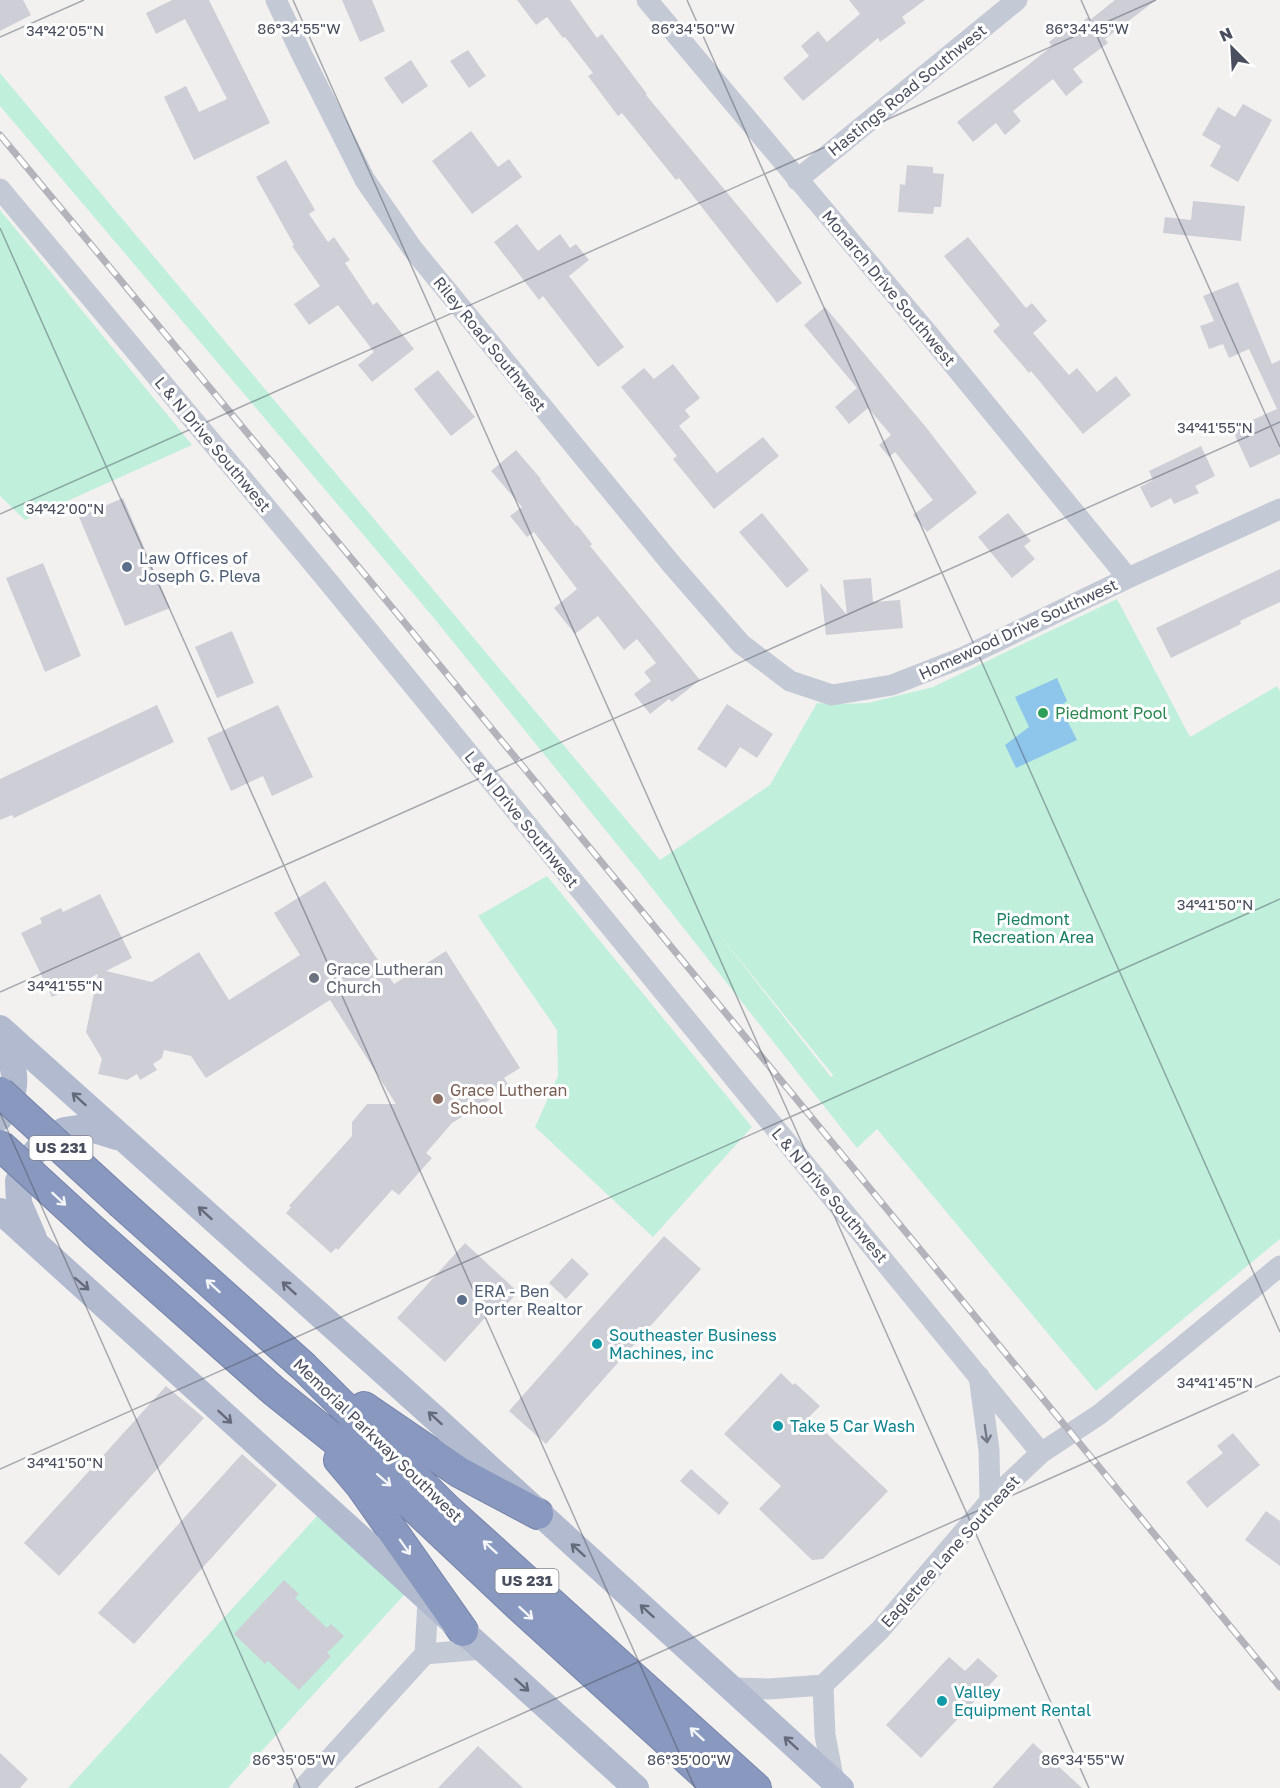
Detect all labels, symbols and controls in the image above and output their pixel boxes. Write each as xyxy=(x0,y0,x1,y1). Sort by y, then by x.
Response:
north arrow xyxy=(1202,18,1262,78)
text: 86°34'55"W xyxy=(257,19,341,37)
text: 86°34'50"W xyxy=(651,19,735,37)
text: 86°34'45"W xyxy=(1045,19,1129,37)
street label: Hastings Road Southwest xyxy=(824,20,990,160)
text: 34°42'05"N xyxy=(26,21,104,39)
text: N xyxy=(1216,23,1236,46)
street label: Monarch Drive Southwest xyxy=(818,206,960,370)
street label: Riley Road Southwest xyxy=(429,272,551,416)
street label: L & N Drive Southwest xyxy=(151,372,275,516)
text: 34°41'55"N xyxy=(1177,418,1253,436)
text: 34°42'00"N xyxy=(26,499,104,517)
place label: Law Offices of Joseph G. Pleva xyxy=(139,548,261,586)
marker: Law Offices of Joseph G. Pleva xyxy=(120,560,134,574)
street label: Homewood Drive Southwest xyxy=(915,574,1121,684)
place label: Piedmont Pool xyxy=(1055,703,1167,723)
marker: Piedmont Pool xyxy=(1036,706,1050,720)
street label: L & N Drive Southwest xyxy=(461,747,583,891)
text: 34°41'50"N xyxy=(1177,895,1253,913)
park label: Piedmont Recreation Area xyxy=(972,909,1094,947)
place label: Grace Lutheran Church xyxy=(326,959,443,997)
marker: Grace Lutheran Church xyxy=(307,971,321,985)
text: 34°41'55"N xyxy=(27,976,103,994)
place label: Grace Lutheran School xyxy=(450,1080,567,1118)
one-way arrow xyxy=(72,1092,87,1106)
marker: Grace Lutheran School xyxy=(431,1092,445,1106)
street label: L & N Drive Southwest xyxy=(768,1123,892,1267)
road number: US 231 xyxy=(29,1136,92,1160)
one-way arrow xyxy=(51,1192,66,1206)
one-way arrow xyxy=(198,1206,213,1220)
one-way arrow xyxy=(74,1277,89,1291)
one-way arrow xyxy=(206,1279,221,1293)
one-way arrow xyxy=(282,1281,297,1295)
place label: ERA - Ben Porter Realtor xyxy=(474,1281,582,1319)
marker: ERA - Ben Porter Realtor xyxy=(455,1293,469,1307)
place label: Southeaster Business Machines, inc xyxy=(609,1325,777,1363)
marker: Southeaster Business Machines, inc xyxy=(590,1337,604,1351)
street label: Memorial Parkway Southwest xyxy=(289,1354,467,1526)
text: 34°41'45"N xyxy=(1177,1373,1253,1391)
one-way arrow xyxy=(218,1409,233,1424)
one-way arrow xyxy=(428,1411,443,1425)
place label: Take 5 Car Wash xyxy=(790,1416,915,1436)
marker: Take 5 Car Wash xyxy=(771,1419,785,1433)
one-way arrow xyxy=(981,1423,992,1443)
text: 34°41'50"N xyxy=(27,1453,103,1471)
street label: Eagletree Lane Southeast xyxy=(876,1471,1024,1631)
one-way arrow xyxy=(376,1473,391,1487)
one-way arrow xyxy=(399,1539,411,1555)
one-way arrow xyxy=(483,1540,498,1554)
one-way arrow xyxy=(571,1543,586,1557)
road number: US 231 xyxy=(496,1569,558,1593)
one-way arrow xyxy=(640,1604,655,1618)
one-way arrow xyxy=(519,1606,534,1620)
one-way arrow xyxy=(514,1678,529,1692)
place label: Valley Equipment Rental xyxy=(954,1682,1091,1720)
marker: Valley Equipment Rental xyxy=(935,1694,949,1708)
one-way arrow xyxy=(690,1727,705,1741)
one-way arrow xyxy=(784,1736,799,1750)
text: 86°35'05"W xyxy=(252,1750,336,1768)
text: 86°35'00"W xyxy=(647,1750,731,1768)
text: 86°34'55"W xyxy=(1041,1750,1125,1768)

